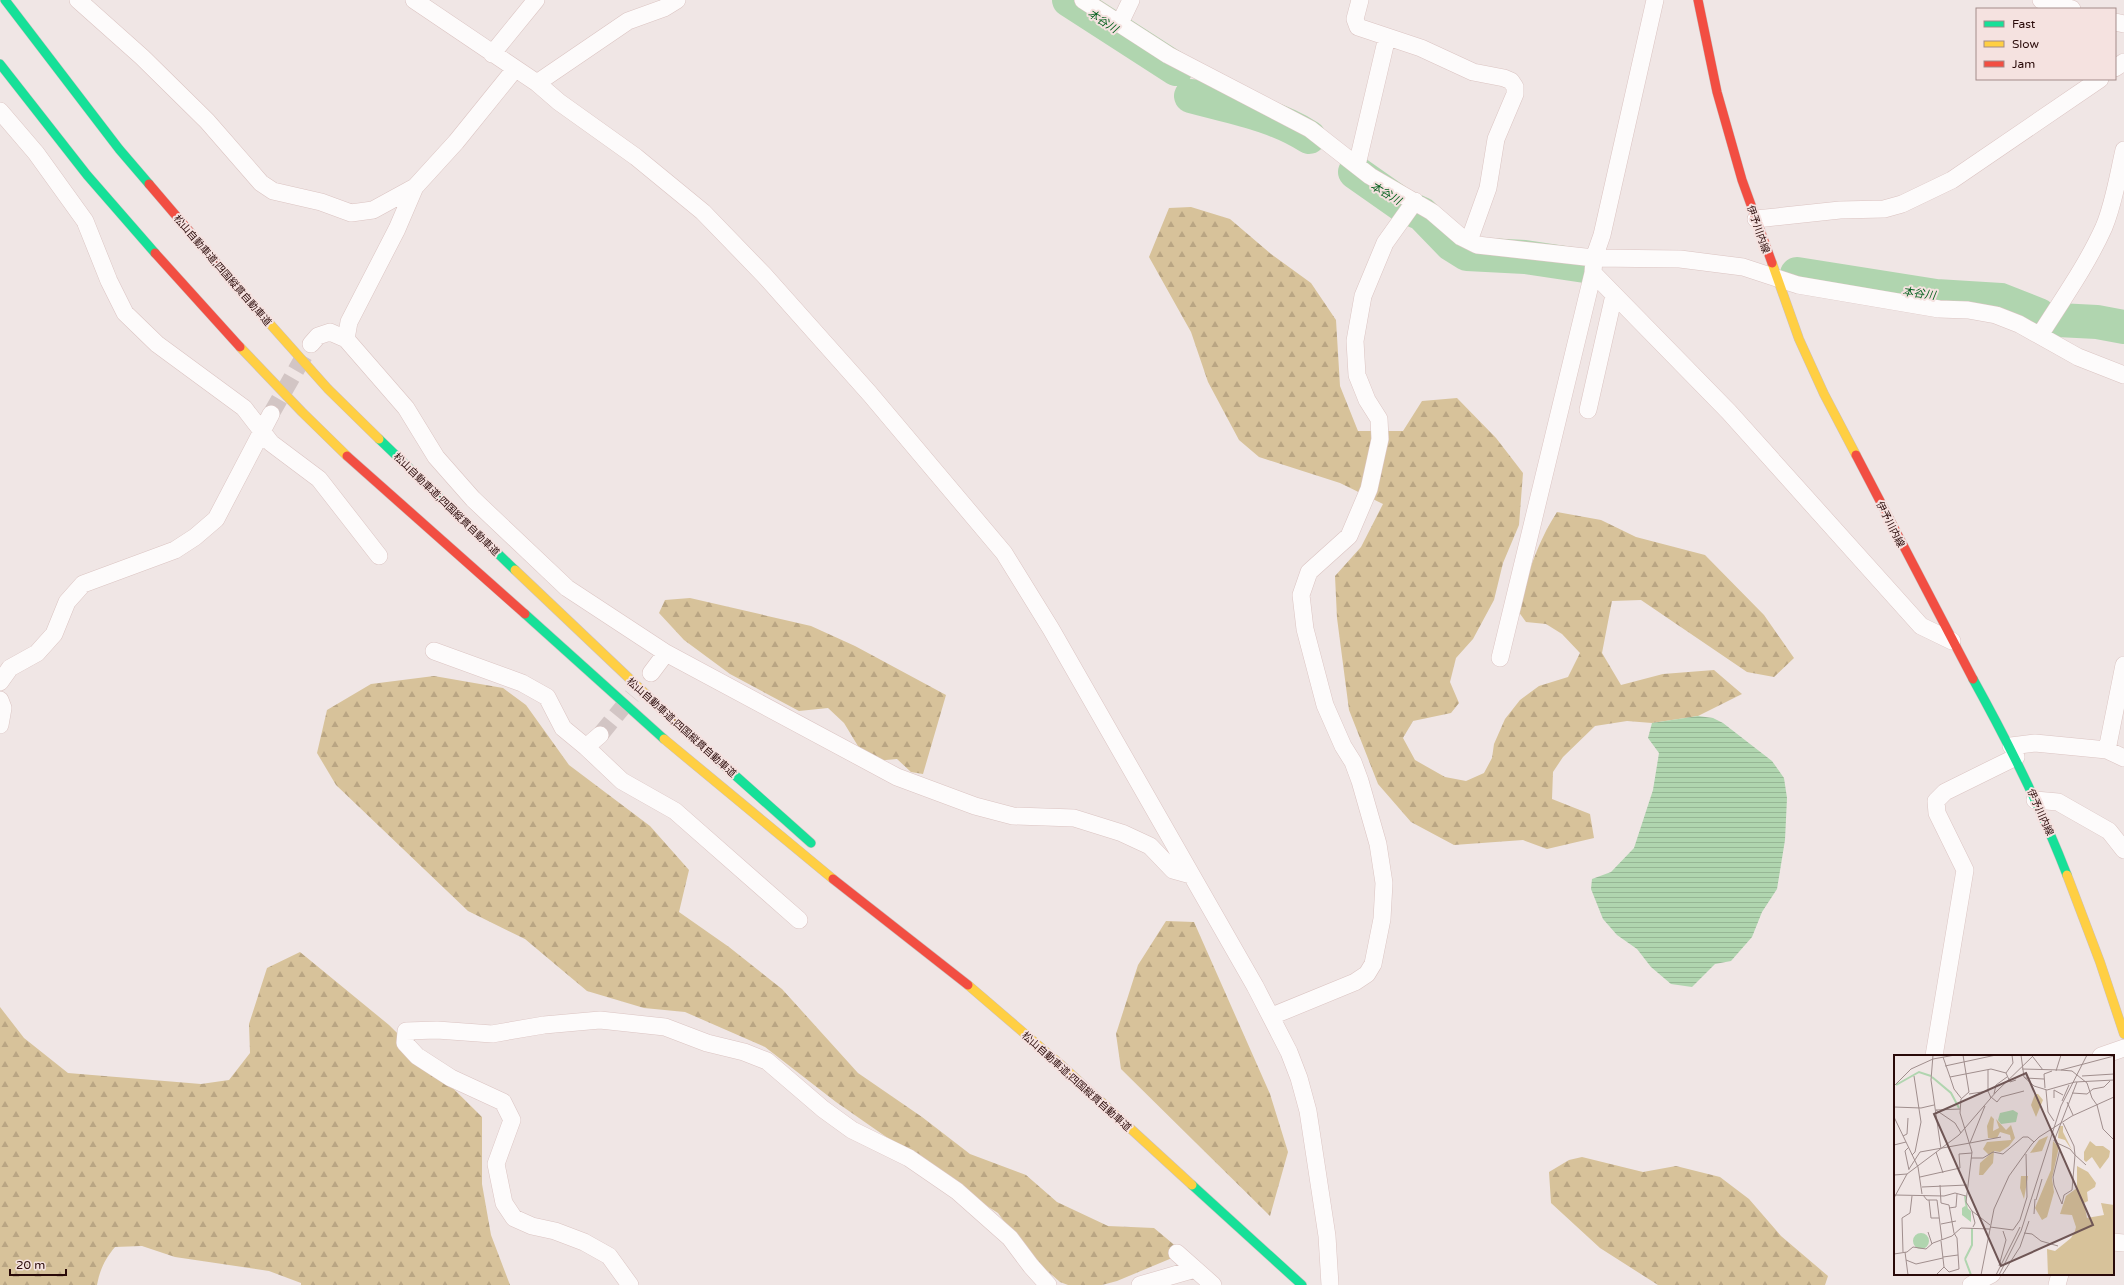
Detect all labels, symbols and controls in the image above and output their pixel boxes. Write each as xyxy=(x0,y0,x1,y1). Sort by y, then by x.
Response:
water label: 本谷川 xyxy=(1085,7,1121,36)
legend xyxy=(1976,8,2116,80)
text: Fast xyxy=(2012,17,2036,31)
text: Slow xyxy=(2012,37,2039,51)
text: Jam xyxy=(2012,57,2035,71)
water label: 本谷川 xyxy=(1368,179,1404,208)
street label: 伊予川内線 xyxy=(1744,204,1772,255)
street label: 松山自動車道;四国縦貫自動車道 xyxy=(171,213,274,328)
water label: 本谷川 xyxy=(1902,285,1937,302)
street label: 松山自動車道;四国縦貫自動車道 xyxy=(391,451,502,559)
street label: 伊予川内線 xyxy=(1873,499,1907,549)
street label: 松山自動車道;四国縦貫自動車道 xyxy=(624,676,738,780)
street label: 伊予川内線 xyxy=(2024,787,2056,838)
street label: 松山自動車道;四国縦貫自動車道 xyxy=(1019,1030,1133,1134)
inset map xyxy=(1894,1055,2114,1275)
scale bar xyxy=(10,1251,66,1277)
text: 20 m xyxy=(16,1258,45,1272)

